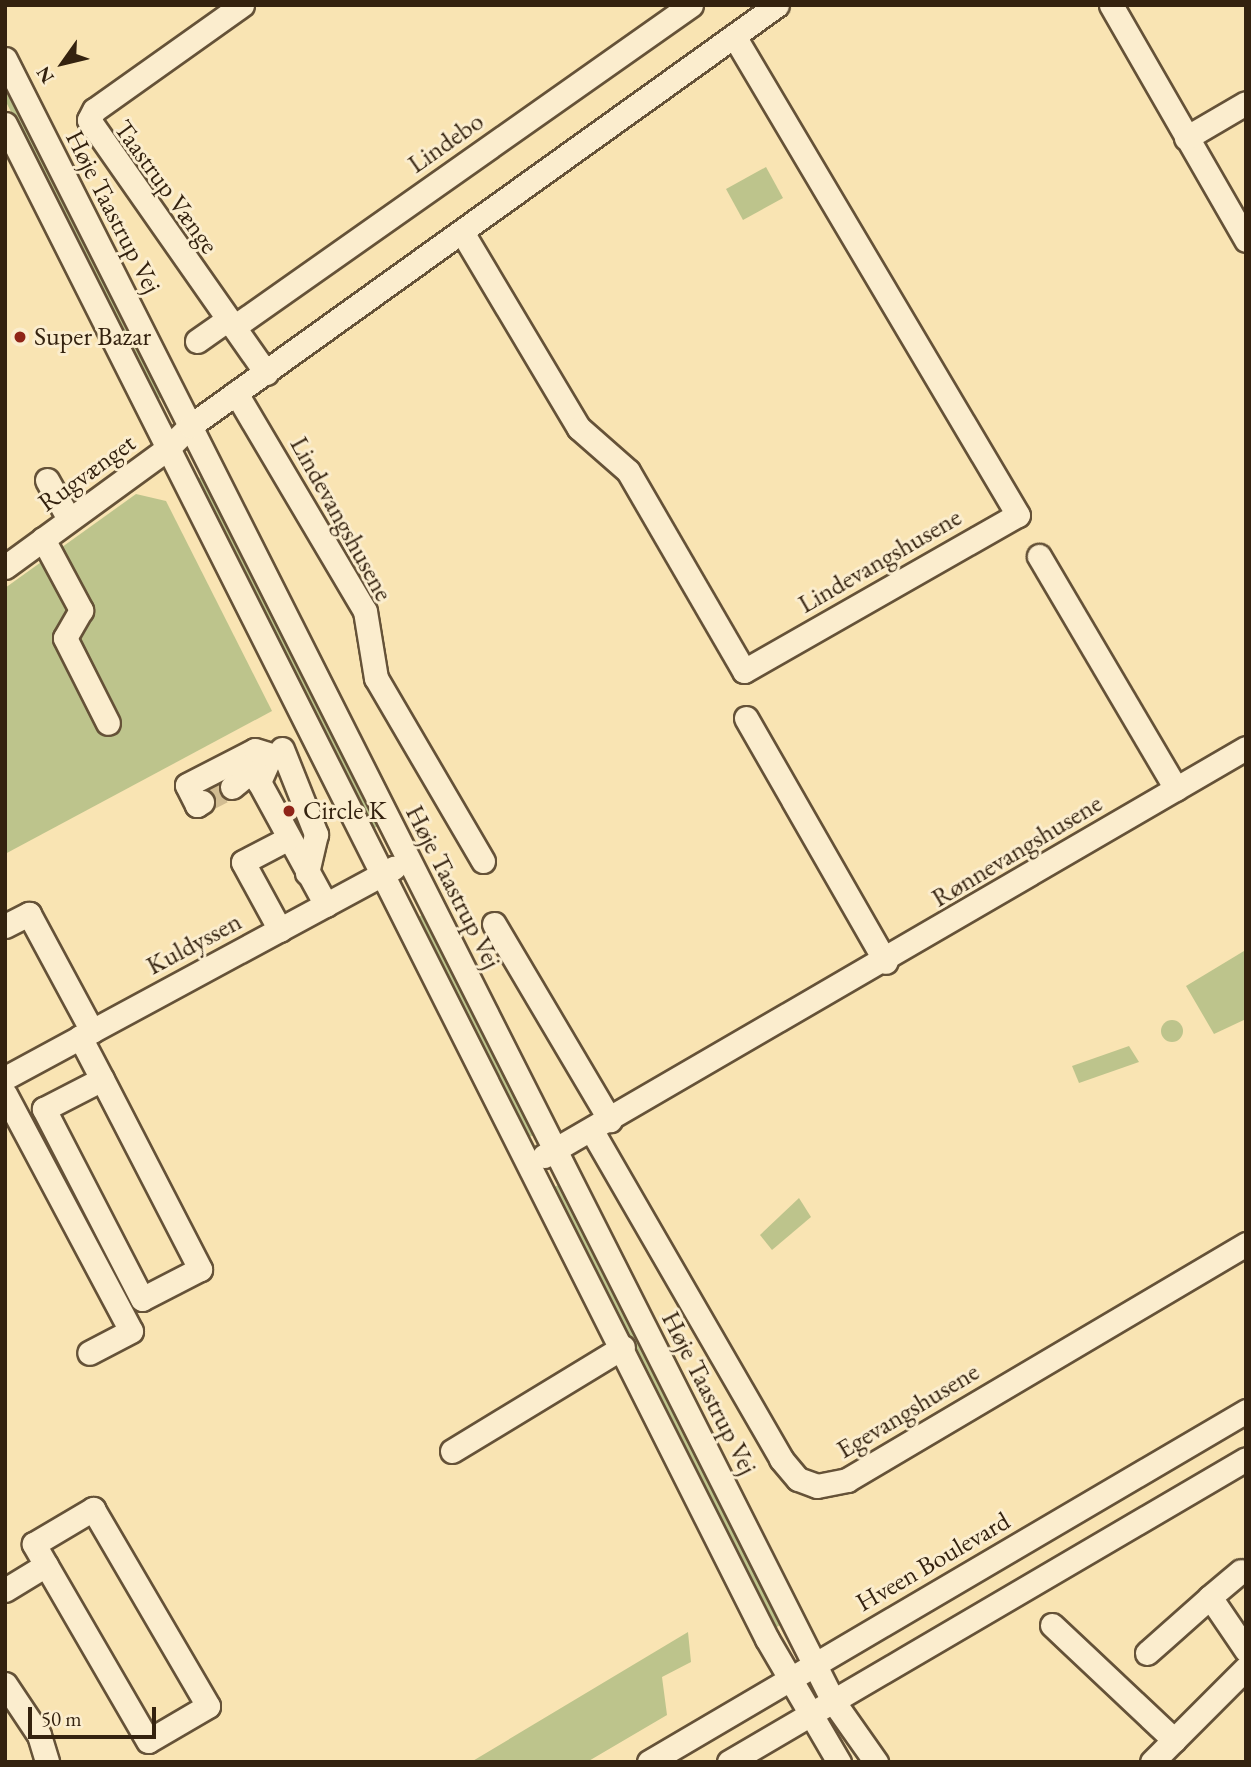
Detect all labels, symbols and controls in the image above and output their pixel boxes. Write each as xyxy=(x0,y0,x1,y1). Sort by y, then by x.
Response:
north arrow xyxy=(28,28,98,98)
text: N xyxy=(31,62,60,88)
street label: Lindebo xyxy=(402,106,490,180)
street label: Taastrup Vænge xyxy=(107,114,225,260)
street label: Høje Taastrup Vej xyxy=(59,125,167,299)
place label: Super Bazar xyxy=(34,321,151,353)
marker: Super Bazar xyxy=(12,329,28,345)
street label: Rugvænget xyxy=(32,427,142,519)
street label: Lindevangshusene xyxy=(283,431,399,607)
street label: Lindevangshusene xyxy=(793,502,967,620)
street label: Rønnevangshusene xyxy=(926,788,1108,914)
place label: Circle K xyxy=(303,795,386,827)
street label: Høje Taastrup Vej xyxy=(399,800,507,974)
marker: Circle K xyxy=(281,803,297,819)
street label: Kuldyssen xyxy=(141,906,247,982)
street label: Høje Taastrup Vej xyxy=(655,1306,763,1480)
street label: Egevangshusene xyxy=(831,1356,985,1466)
street label: Hveen Boulevard xyxy=(851,1505,1015,1619)
scale bar xyxy=(32,1694,159,1738)
text: 50 m xyxy=(41,1705,82,1732)

